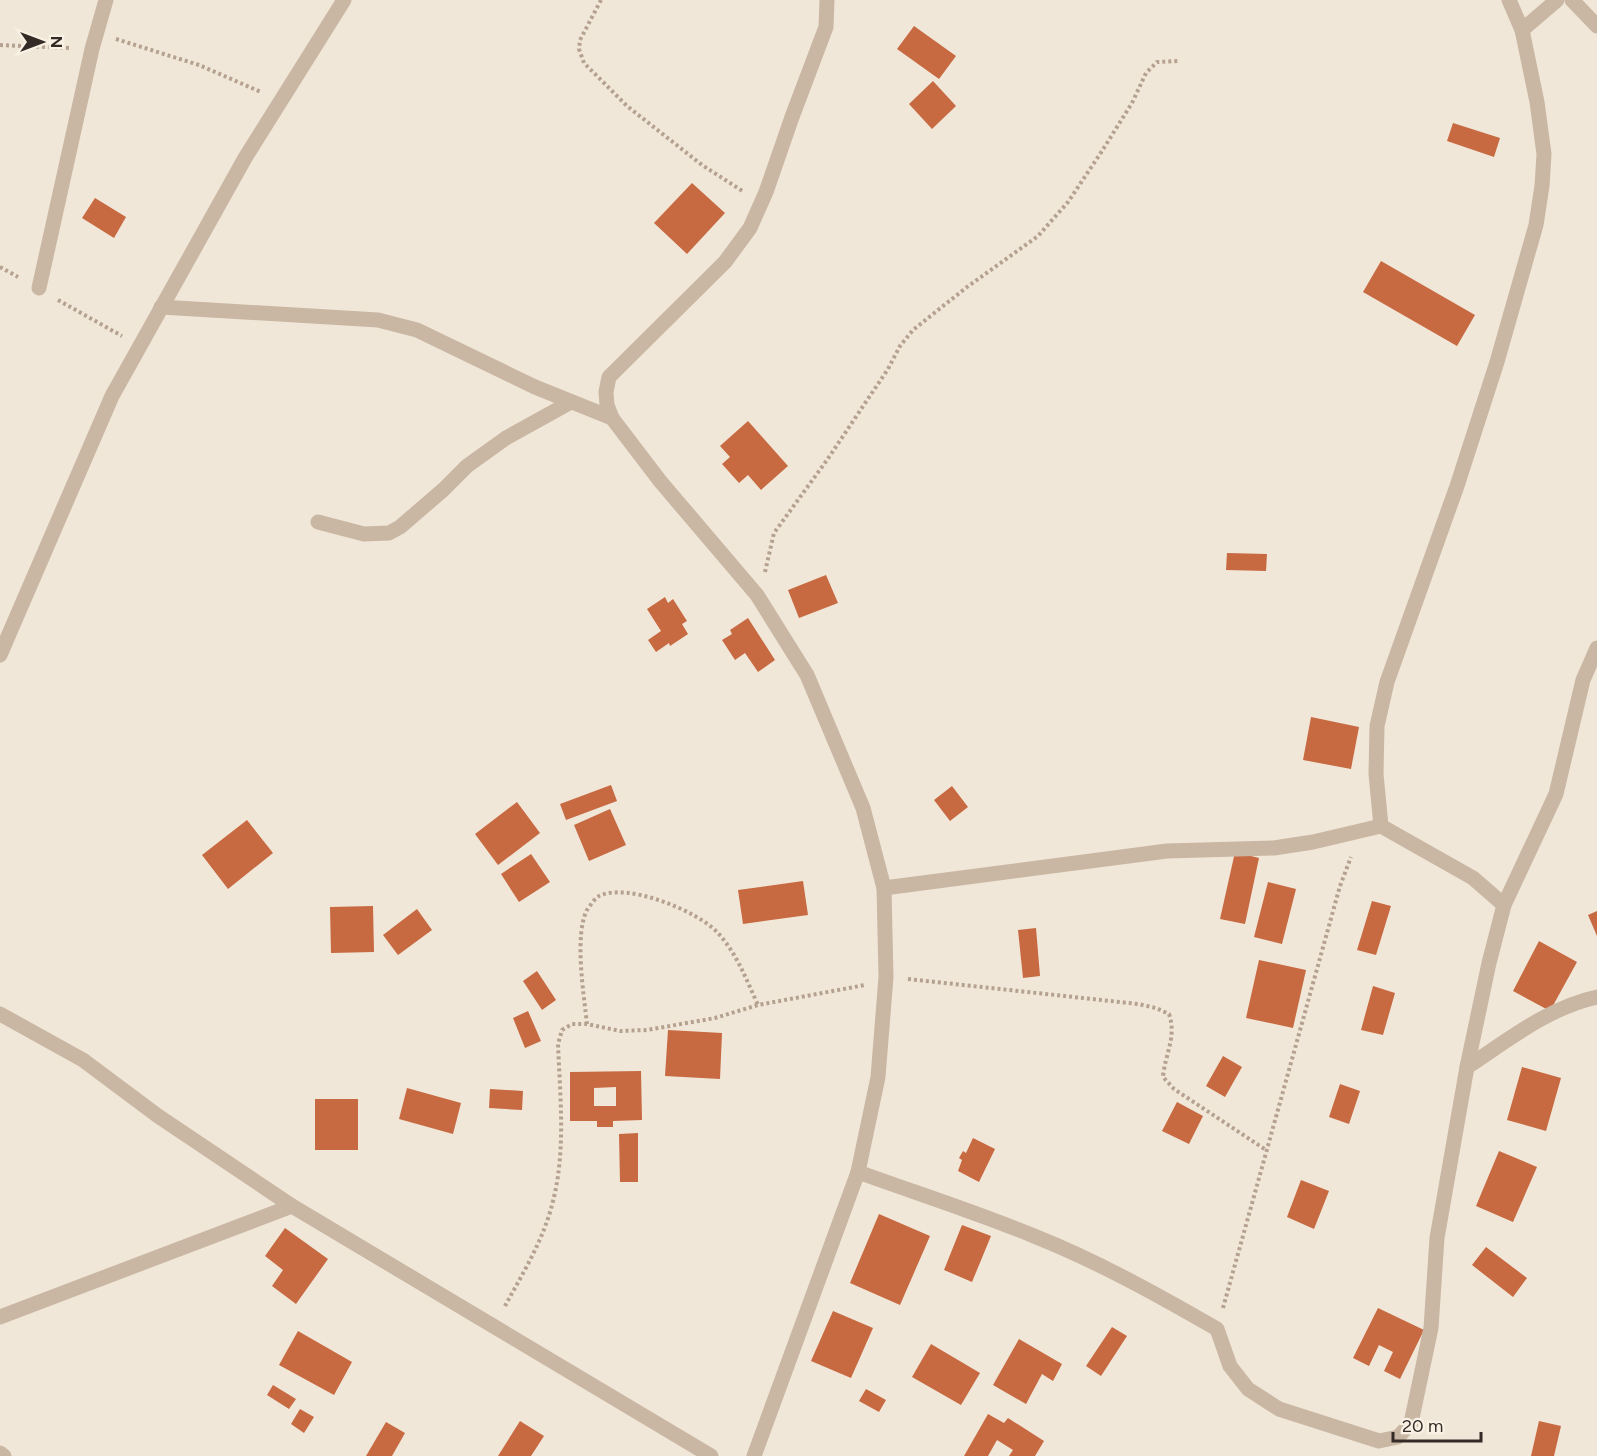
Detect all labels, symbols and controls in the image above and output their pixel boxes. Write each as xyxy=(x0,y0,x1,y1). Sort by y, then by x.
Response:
north arrow xyxy=(12,12,72,72)
text: N xyxy=(47,36,66,48)
scale bar xyxy=(1393,1405,1482,1443)
text: 20 m xyxy=(1402,1415,1443,1437)

